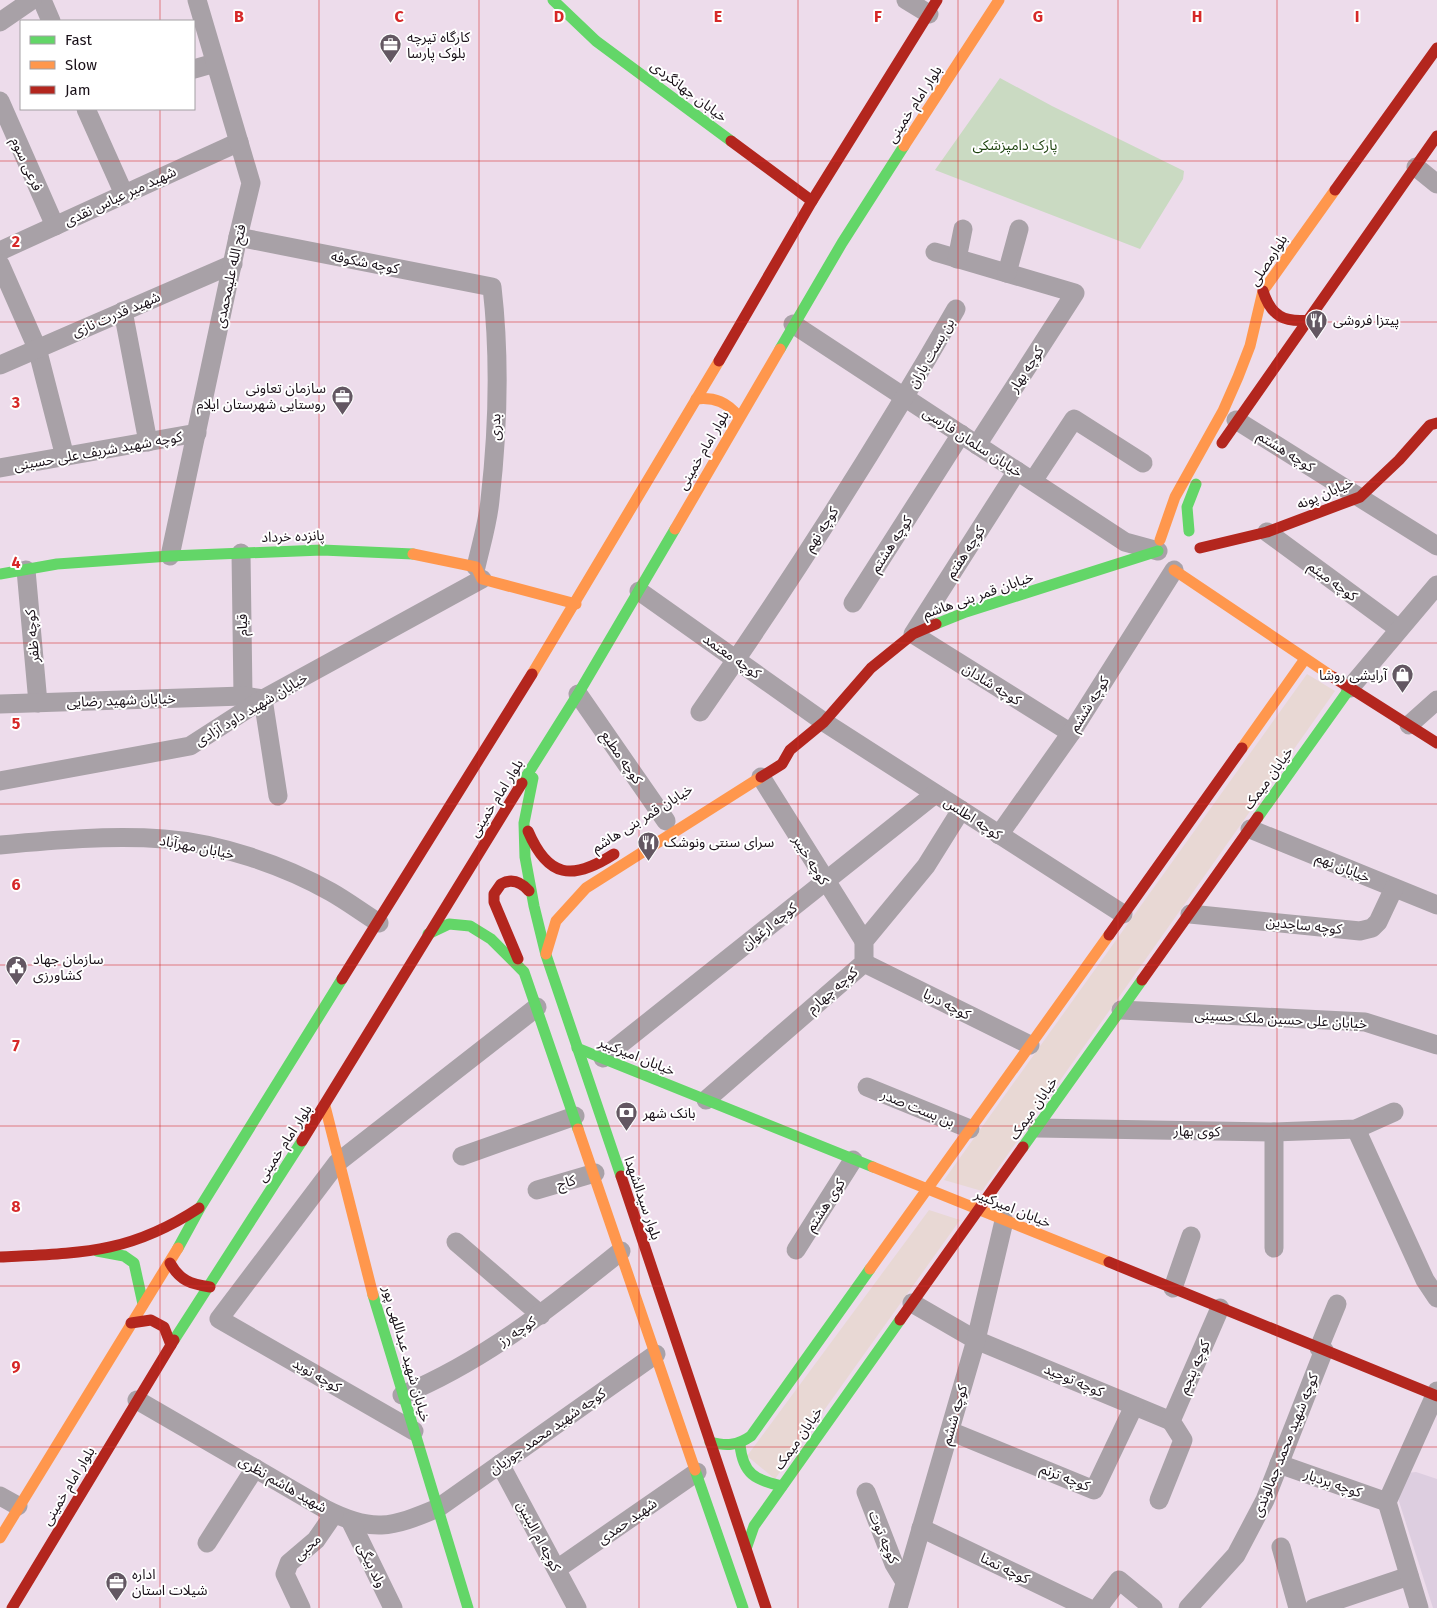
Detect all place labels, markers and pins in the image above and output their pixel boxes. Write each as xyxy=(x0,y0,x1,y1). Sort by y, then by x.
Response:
place label: کارگاه تیرچه بلوک پارسا xyxy=(407,29,470,63)
office icon: کارگاه تیرچه بلوک پارسا xyxy=(379,33,403,64)
restaurant icon: پیتزا فروشی xyxy=(1305,308,1329,339)
place label: پیتزا فروشی xyxy=(1333,312,1399,330)
place label: سازمان تعاونی روستایی شهرستان ایلام xyxy=(197,380,326,415)
office icon: سازمان تعاونی روستایی شهرستان ایلام xyxy=(330,384,354,415)
shop icon: آرایشی روشا xyxy=(1391,663,1415,694)
place label: آرایشی روشا xyxy=(1319,667,1388,684)
restaurant icon: سرای سنتی ونوشک xyxy=(636,830,660,861)
place label: سرای سنتی ونوشک xyxy=(664,834,774,851)
place label: سازمان جهاد کشاورزی xyxy=(33,951,103,984)
public building icon: سازمان جهاد کشاورزی xyxy=(5,955,29,986)
bank icon: بانک شهر xyxy=(615,1101,639,1132)
place label: بانک شهر xyxy=(642,1105,696,1122)
place label: اداره شیلات استان xyxy=(132,1566,207,1599)
office icon: اداره شیلات استان xyxy=(104,1570,128,1601)

